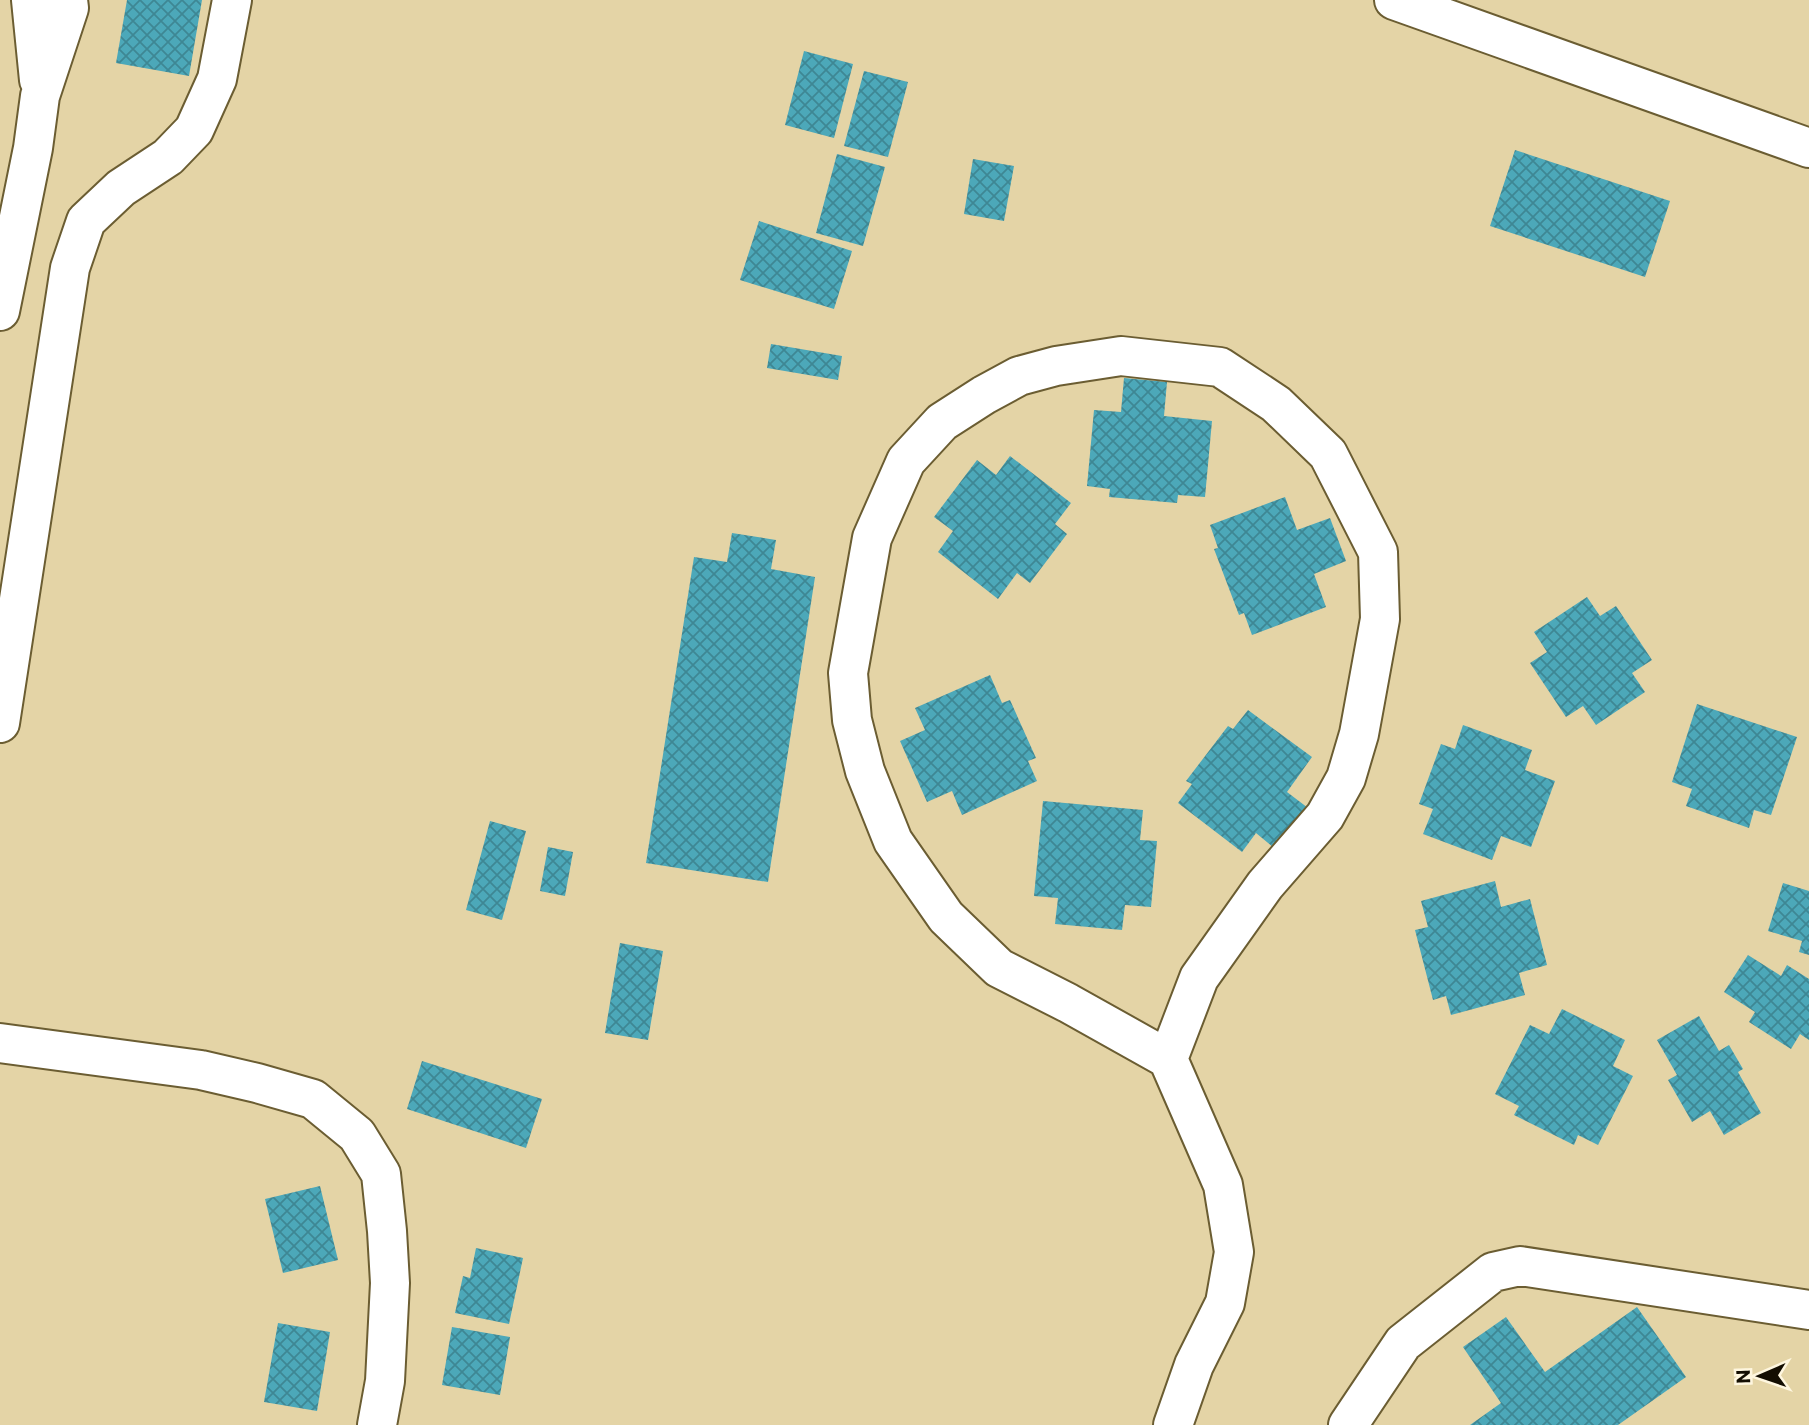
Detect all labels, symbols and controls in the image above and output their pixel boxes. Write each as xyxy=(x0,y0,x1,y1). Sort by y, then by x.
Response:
north arrow xyxy=(1725,1341,1795,1411)
text: N xyxy=(1731,1369,1754,1384)

